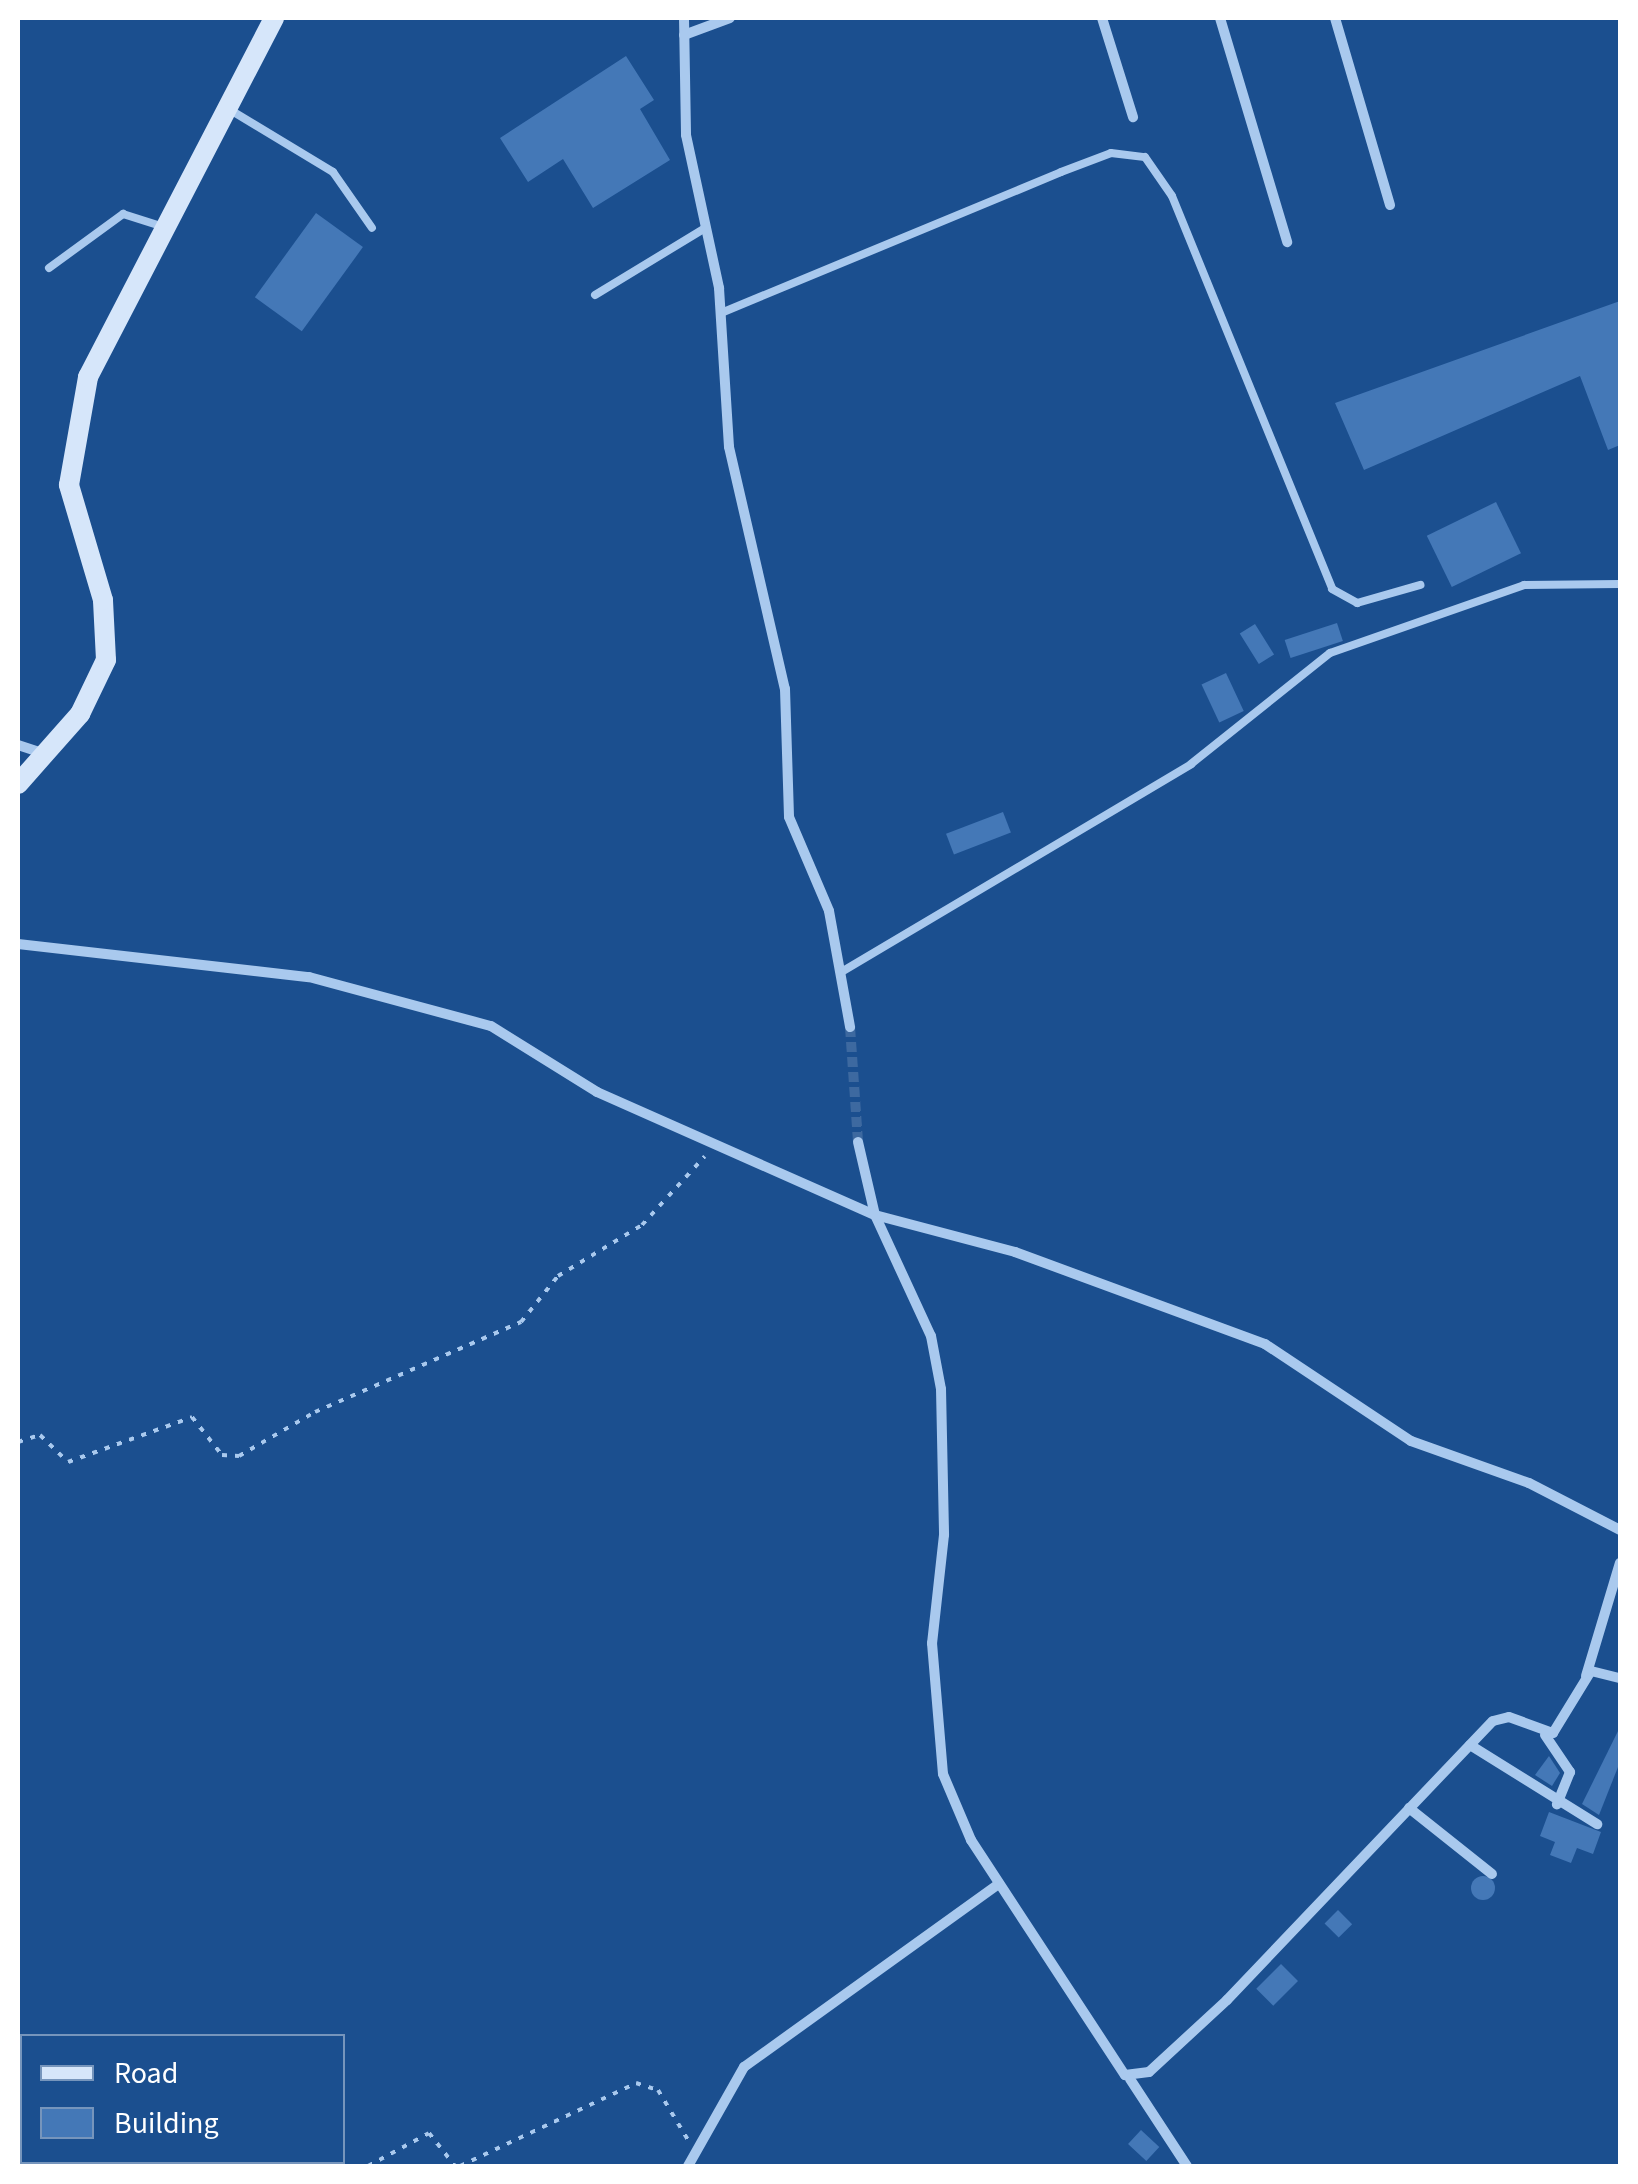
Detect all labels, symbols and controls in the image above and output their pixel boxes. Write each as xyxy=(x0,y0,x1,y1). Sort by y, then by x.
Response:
legend xyxy=(20,2034,345,2164)
text: Road xyxy=(114,2052,178,2095)
text: Building xyxy=(114,2102,219,2145)

